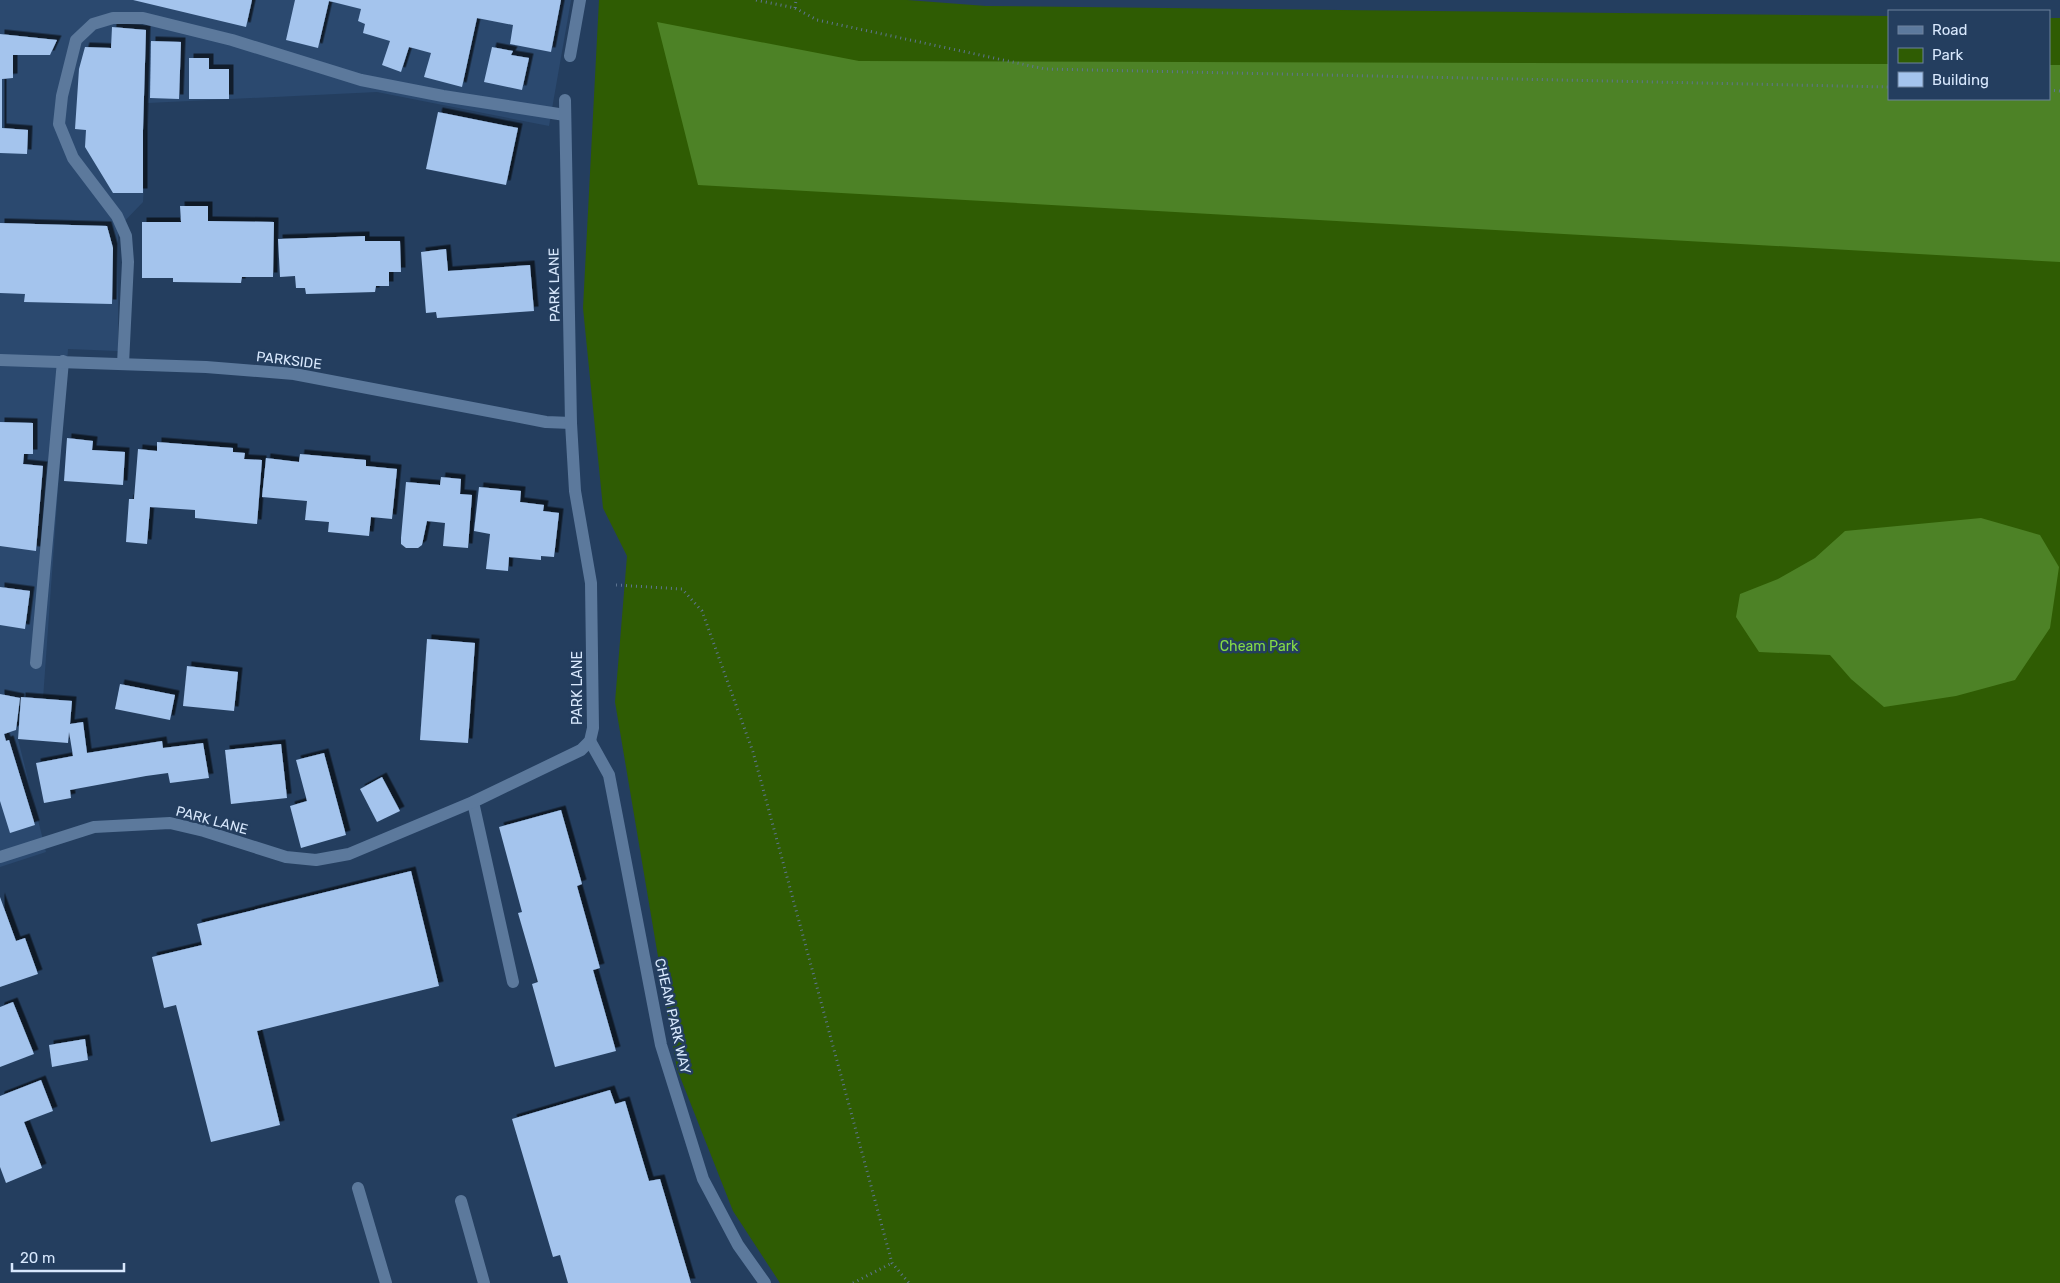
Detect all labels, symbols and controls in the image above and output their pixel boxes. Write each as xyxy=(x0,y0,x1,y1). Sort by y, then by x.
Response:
legend xyxy=(1888,10,2050,100)
text: Road xyxy=(1932,21,1968,39)
text: Park xyxy=(1932,46,1963,64)
text: Building xyxy=(1932,71,1989,89)
street label: PARK LANE xyxy=(545,248,564,322)
street label: PARKSIDE xyxy=(255,348,323,373)
park label: Cheam Park xyxy=(1220,638,1299,655)
street label: PARK LANE xyxy=(569,651,586,725)
street label: PARK LANE xyxy=(174,803,250,838)
street label: CHEAM PARK WAY xyxy=(651,956,694,1076)
scale bar xyxy=(12,1240,125,1272)
text: 20 m xyxy=(20,1249,55,1267)

